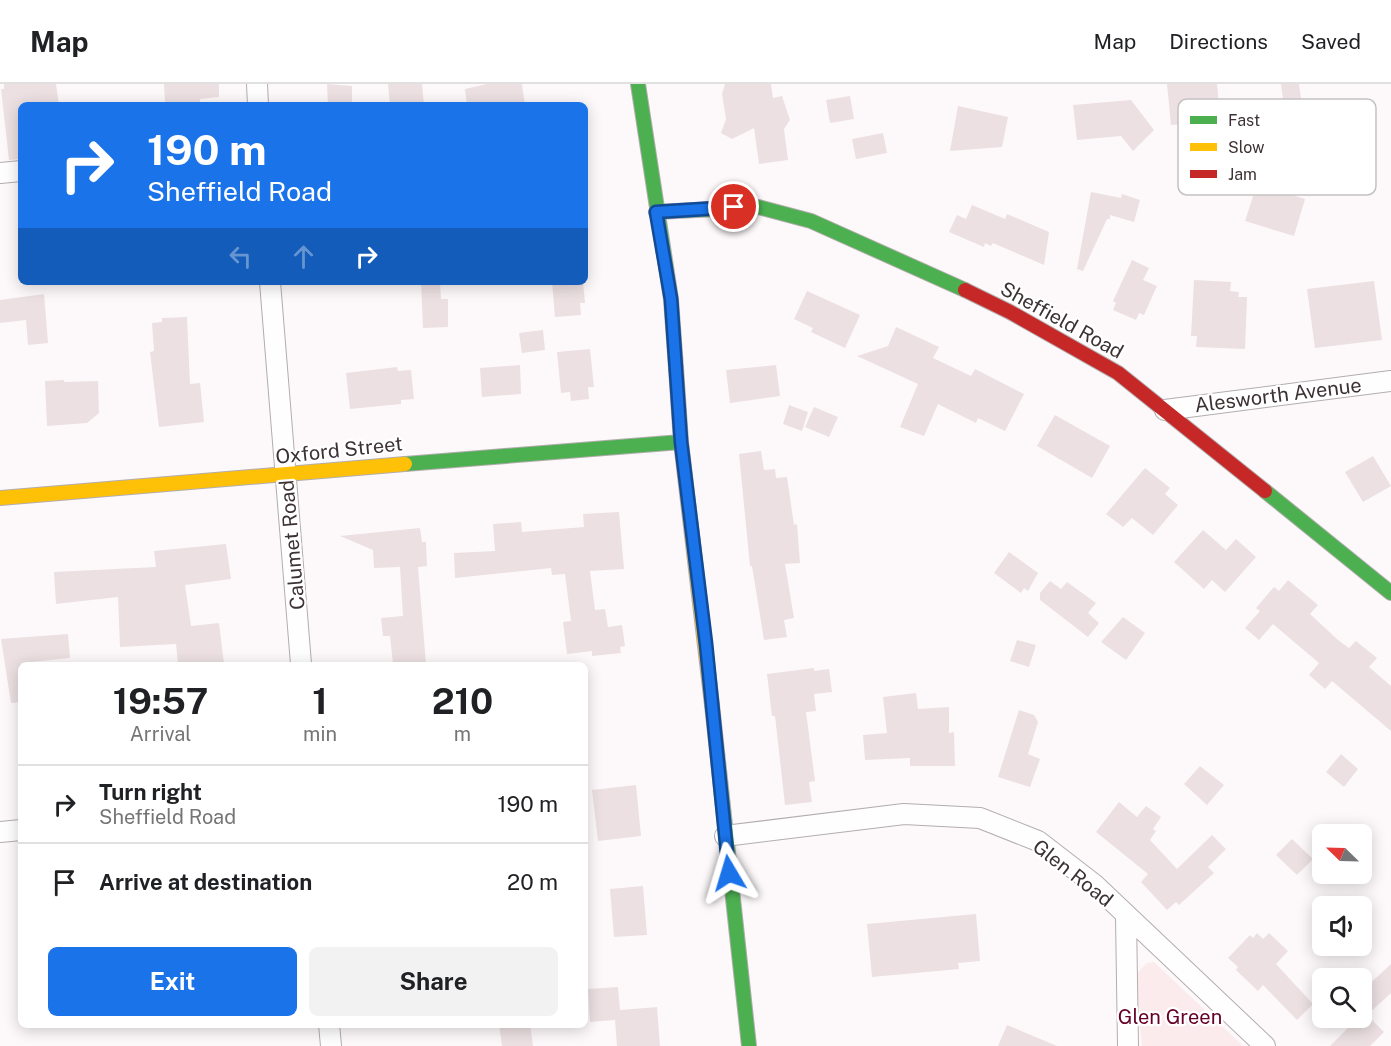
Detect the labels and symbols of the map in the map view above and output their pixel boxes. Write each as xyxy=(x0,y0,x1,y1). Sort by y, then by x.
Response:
legend xyxy=(1178,99,1376,195)
text: Fast xyxy=(1228,111,1260,130)
text: Slow xyxy=(1228,138,1265,157)
text: Jam xyxy=(1228,165,1257,184)
pin xyxy=(708,181,759,232)
street label: Sheffield Road xyxy=(996,276,1128,364)
street label: Alesworth Avenue xyxy=(1193,373,1363,417)
street label: Oxford Street xyxy=(274,431,404,469)
street label: Calumet Road xyxy=(274,479,310,611)
north arrow xyxy=(1312,824,1372,884)
street label: Glen Road xyxy=(1028,834,1118,912)
position arrow xyxy=(697,841,761,905)
park label: Glen Green xyxy=(1118,1005,1222,1029)

